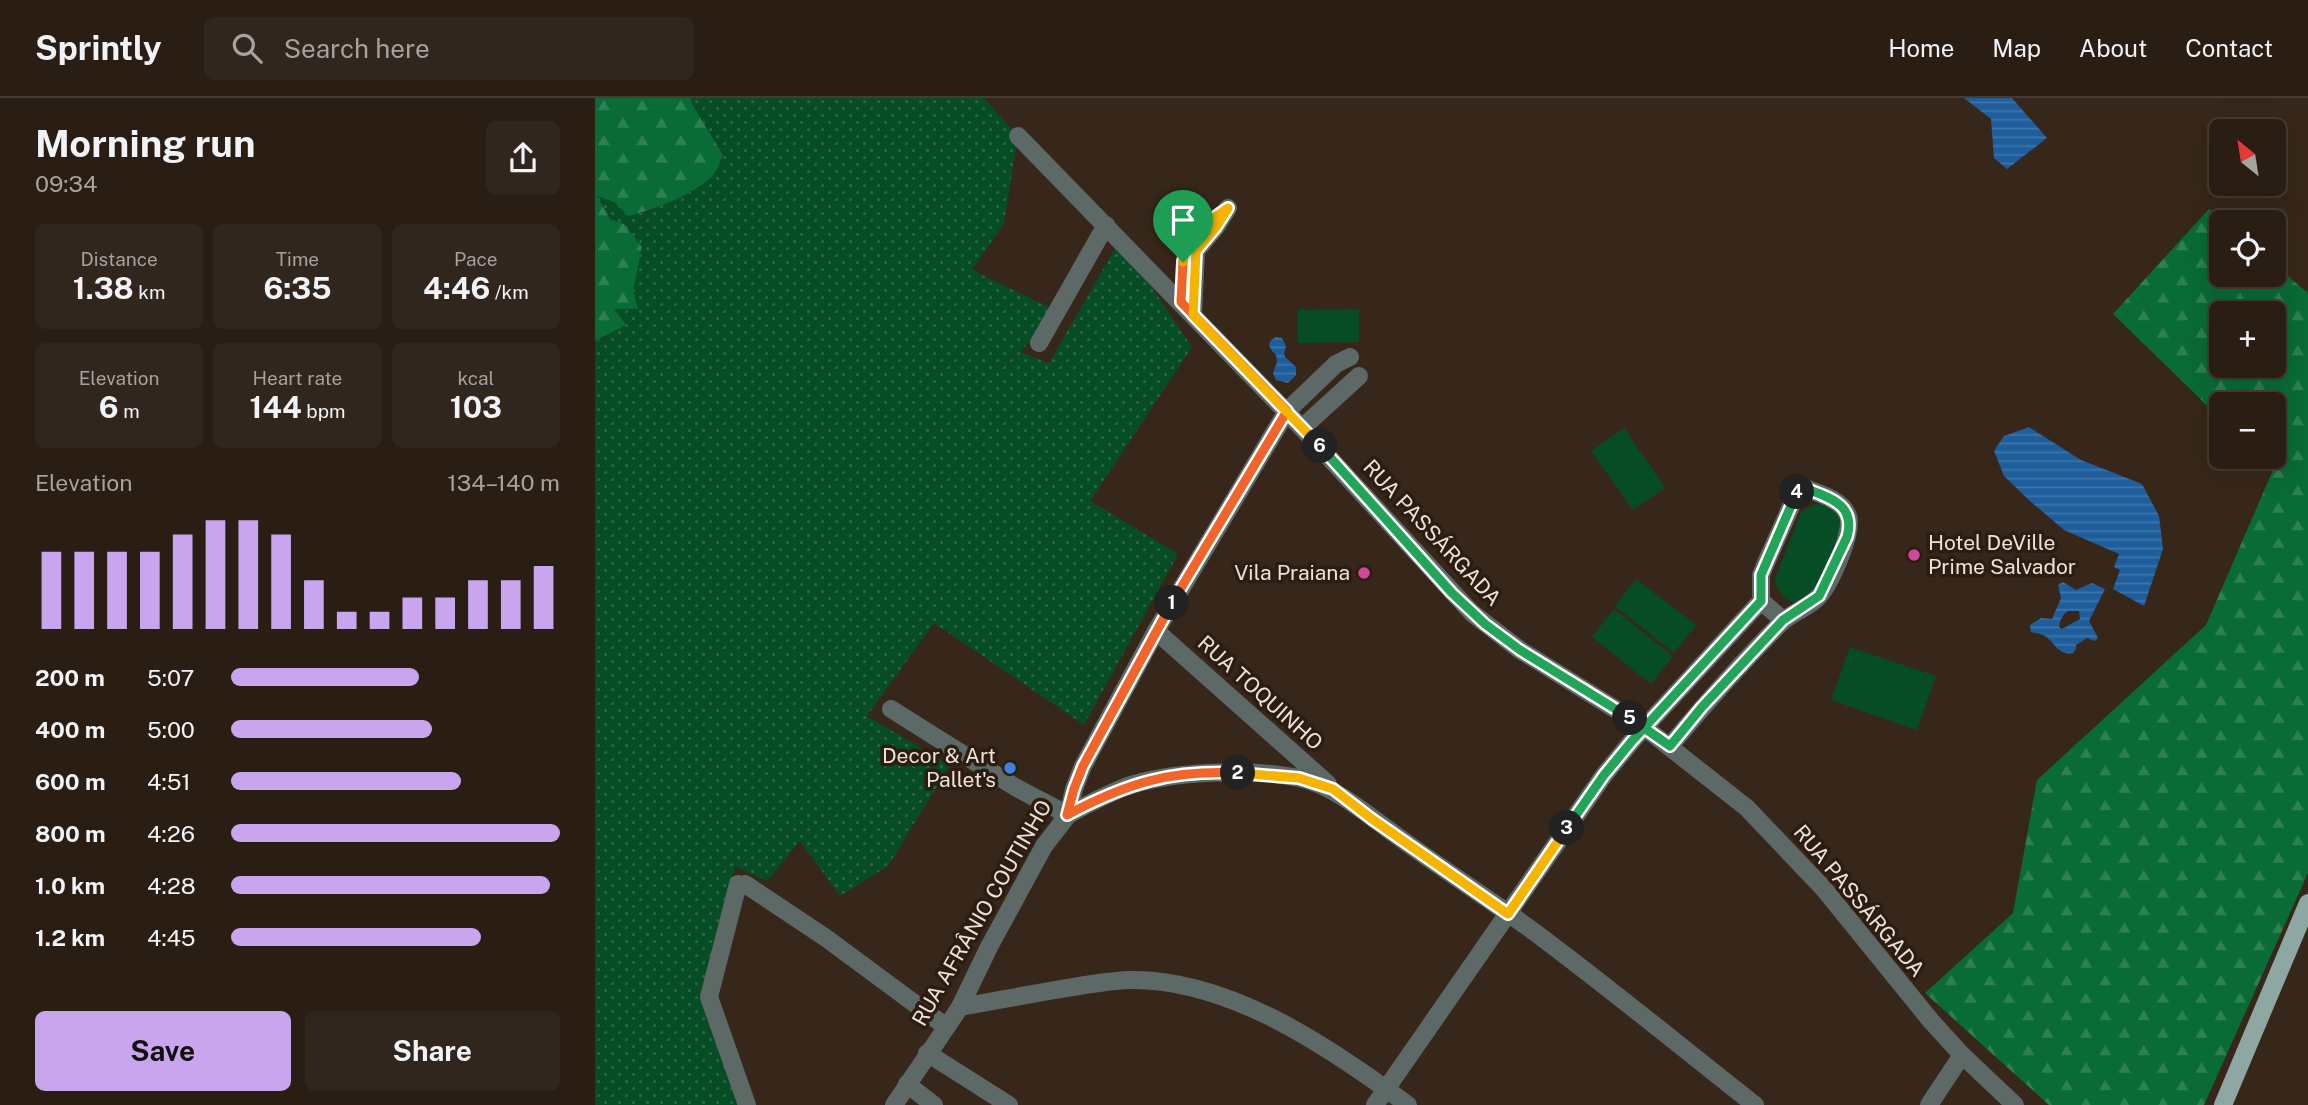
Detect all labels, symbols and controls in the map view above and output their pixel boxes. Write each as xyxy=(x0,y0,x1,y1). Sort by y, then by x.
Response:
search box xyxy=(204,17,694,80)
text: Sprintly xyxy=(35,29,162,67)
icon: search xyxy=(228,29,266,67)
text: Search here xyxy=(284,33,430,64)
text: Home xyxy=(1888,34,1954,62)
text: Map xyxy=(1992,34,2041,62)
text: About xyxy=(2079,34,2147,62)
text: Contact xyxy=(2185,34,2273,62)
north arrow xyxy=(2209,119,2285,196)
map controls xyxy=(2209,119,2286,469)
text: Morning run xyxy=(35,121,256,166)
button: share xyxy=(486,121,560,195)
text: 09:34 xyxy=(35,170,97,197)
pin xyxy=(1153,190,1213,262)
icon: arrive xyxy=(1164,201,1202,239)
button: locate xyxy=(2209,210,2286,287)
text: Distance xyxy=(81,248,158,270)
text: Time xyxy=(276,248,319,270)
text: Pace xyxy=(454,248,498,270)
text: 1.38 xyxy=(73,270,134,306)
text: 6:35 xyxy=(263,270,332,306)
text: 4:46 xyxy=(423,270,490,306)
text: km xyxy=(134,281,165,303)
text: /km xyxy=(490,281,529,303)
button: + xyxy=(2209,301,2286,378)
text: Elevation xyxy=(79,367,159,389)
text: Heart rate xyxy=(253,367,342,389)
text: kcal xyxy=(457,367,494,389)
text: 6 xyxy=(99,389,119,425)
text: 144 xyxy=(250,389,302,425)
text: 103 xyxy=(450,389,502,425)
button: − xyxy=(2209,392,2286,469)
text: m xyxy=(119,400,140,422)
text: bpm xyxy=(302,400,345,422)
pin: 6 xyxy=(1303,428,1337,464)
text: 6 xyxy=(1313,434,1326,456)
street label: RUA PASSÁRGADA xyxy=(1358,454,1507,611)
text: Elevation xyxy=(35,469,133,496)
text: 134–140 m xyxy=(447,469,560,496)
pin: 4 xyxy=(1779,474,1815,510)
text: 4 xyxy=(1790,480,1803,502)
place label: Hotel DeVille Prime Salvador xyxy=(1928,530,2076,579)
marker: Hotel DeVille Prime Salvador xyxy=(1906,547,1922,563)
place label: Vila Praiana xyxy=(1234,560,1350,585)
marker: Vila Praiana xyxy=(1356,565,1372,581)
pin: 1 xyxy=(1155,586,1189,620)
text: 1 xyxy=(1167,591,1176,613)
street label: RUA TOQUINHO xyxy=(1193,630,1328,755)
text: 200 m xyxy=(35,664,105,691)
text: 5:07 xyxy=(147,664,194,691)
pin: 5 xyxy=(1613,700,1647,736)
text: 5 xyxy=(1623,706,1636,728)
text: 400 m xyxy=(35,716,105,743)
text: 5:00 xyxy=(147,716,195,743)
place label: Decor & Art Pallet's xyxy=(882,743,996,792)
pin: 2 xyxy=(1221,756,1255,790)
marker: Decor & Art Pallet's xyxy=(1002,760,1018,776)
text: 2 xyxy=(1231,761,1244,783)
text: 600 m xyxy=(35,768,105,795)
text: 4:51 xyxy=(147,768,191,795)
street label: RUA AFRÂNIO COUTINHO xyxy=(907,795,1057,1030)
pin: 3 xyxy=(1549,810,1585,846)
text: 3 xyxy=(1560,816,1573,838)
text: 800 m xyxy=(35,820,106,847)
text: 4:26 xyxy=(147,820,195,847)
street label: RUA PASSÁRGADA xyxy=(1789,820,1930,982)
text: 1.0 km xyxy=(35,872,105,899)
text: 4:28 xyxy=(147,872,196,899)
text: 1.2 km xyxy=(35,924,105,951)
text: 4:45 xyxy=(147,924,195,951)
button: Save xyxy=(35,1011,291,1091)
button: Share xyxy=(305,1011,560,1091)

